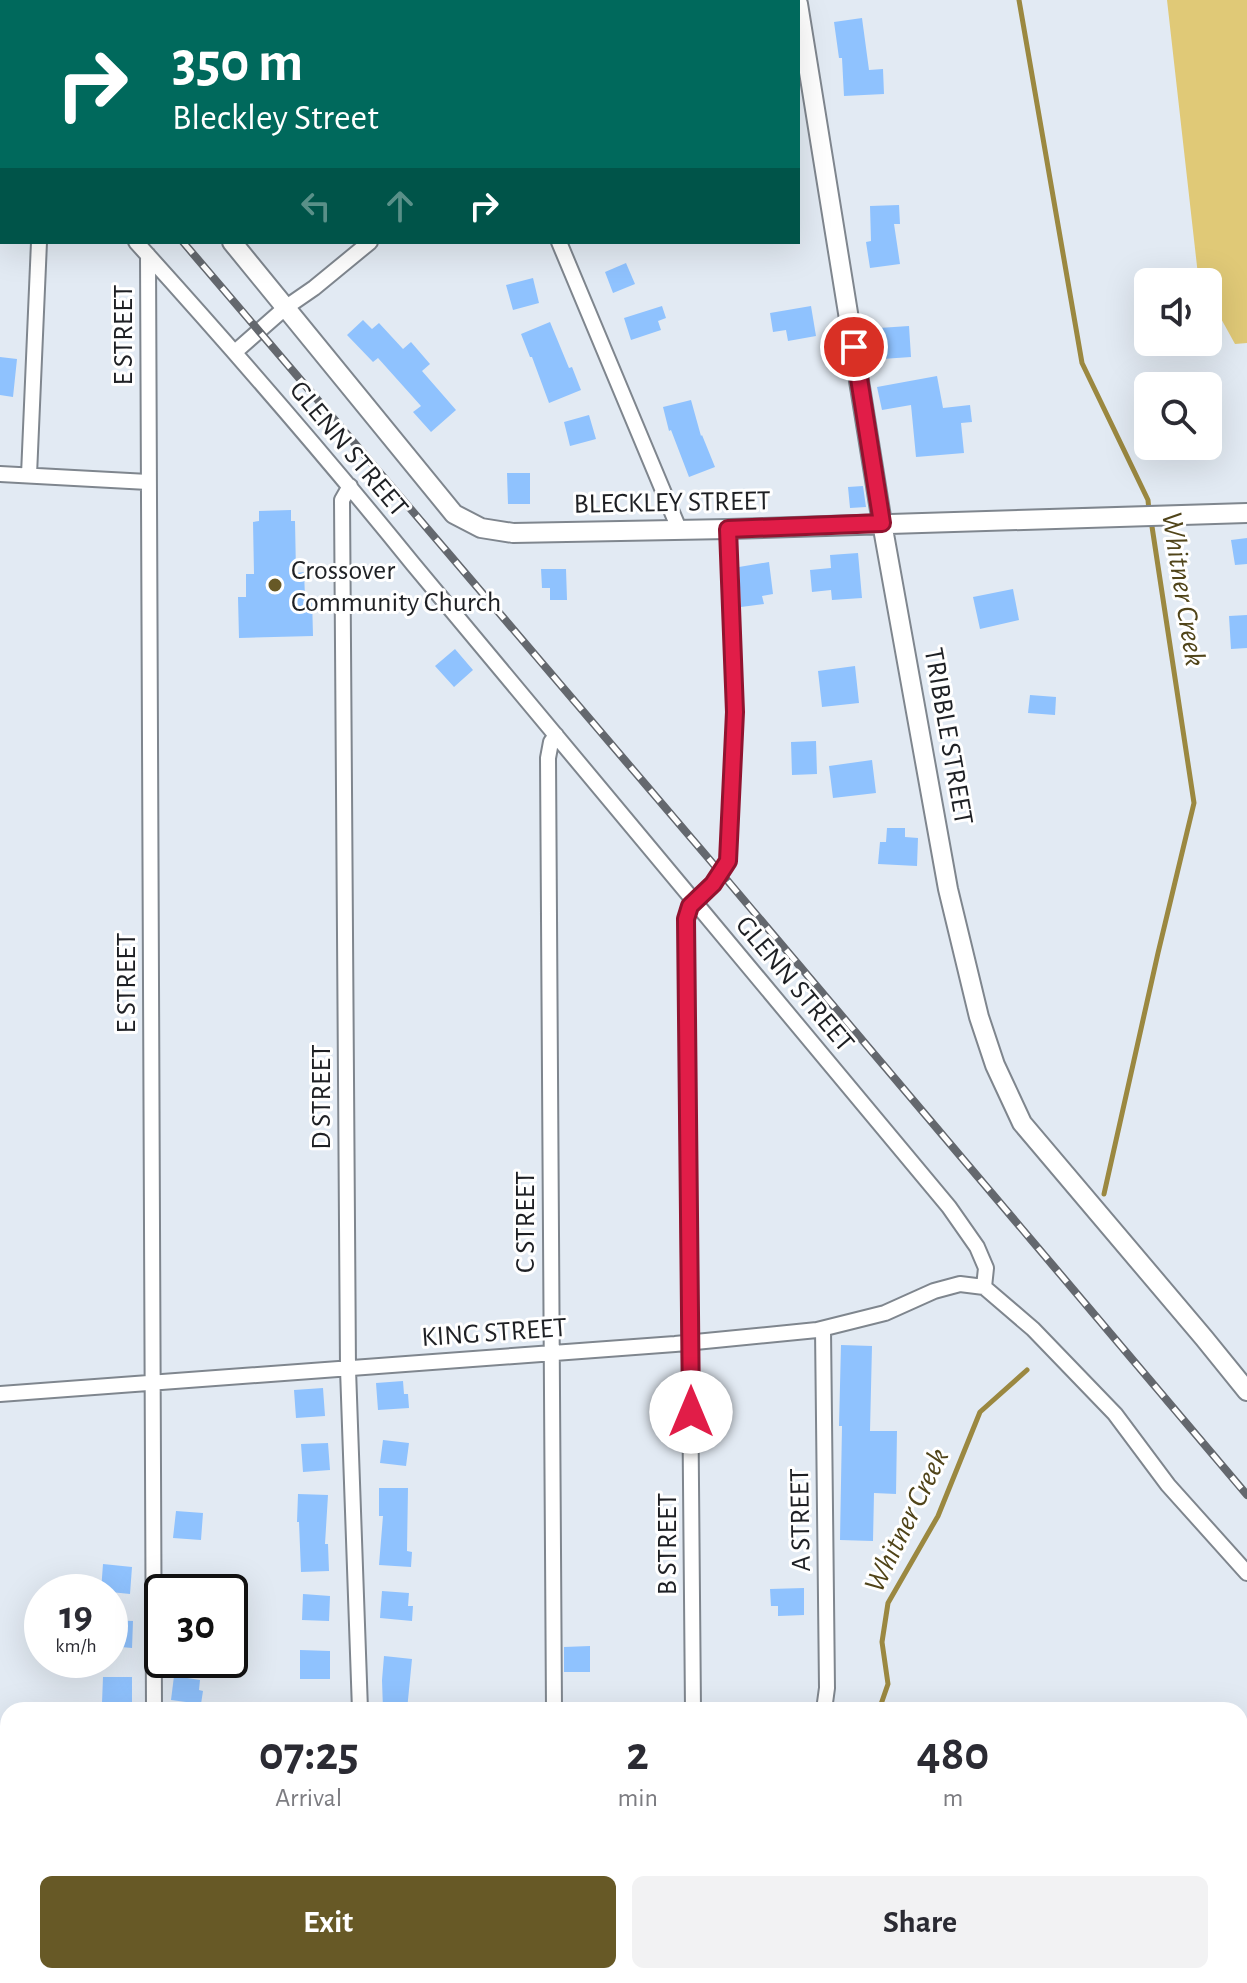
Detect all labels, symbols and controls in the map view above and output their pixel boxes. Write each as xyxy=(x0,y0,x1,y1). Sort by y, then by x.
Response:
icon: right xyxy=(40,32,144,136)
text: 350 m xyxy=(172,35,303,91)
text: Bleckley Street xyxy=(172,100,379,136)
icon: left xyxy=(294,184,338,228)
icon: ahead xyxy=(378,184,422,228)
icon: right xyxy=(462,184,506,228)
map controls xyxy=(1134,268,1222,460)
button: sound xyxy=(1134,268,1222,356)
street label: E STREET xyxy=(110,284,138,385)
pin xyxy=(820,313,888,381)
icon: arrive xyxy=(832,325,876,369)
button: search xyxy=(1134,372,1222,460)
street label: GLENN STREET xyxy=(284,376,413,523)
street label: BLECKLEY STREET xyxy=(573,487,771,519)
water label: Whitner Creek xyxy=(1156,510,1210,669)
place label: Crossover Community Church xyxy=(291,557,501,617)
marker: Crossover Community Church xyxy=(266,576,284,594)
street label: TRIBBLE STREET xyxy=(919,646,977,827)
street label: GLENN STREET xyxy=(730,911,859,1058)
street label: E STREET xyxy=(113,932,141,1033)
street label: D STREET xyxy=(308,1044,336,1150)
street label: C STREET xyxy=(512,1171,540,1273)
street label: KING STREET xyxy=(421,1314,568,1352)
position arrow xyxy=(649,1370,733,1454)
water label: Whitner Creek xyxy=(859,1444,955,1597)
street label: A STREET xyxy=(786,1468,816,1572)
street label: B STREET xyxy=(654,1493,682,1595)
speed limit sign: 30 xyxy=(144,1574,248,1678)
text: 19 xyxy=(59,1596,93,1636)
text: km/h xyxy=(55,1636,97,1656)
text: 07:25 xyxy=(259,1731,359,1779)
text: 2 xyxy=(626,1731,649,1779)
text: 480 xyxy=(917,1731,989,1779)
text: Arrival xyxy=(275,1785,342,1811)
text: min xyxy=(617,1785,658,1811)
text: m xyxy=(943,1785,963,1811)
button: Exit xyxy=(40,1876,616,1968)
button: Share xyxy=(632,1876,1208,1968)

